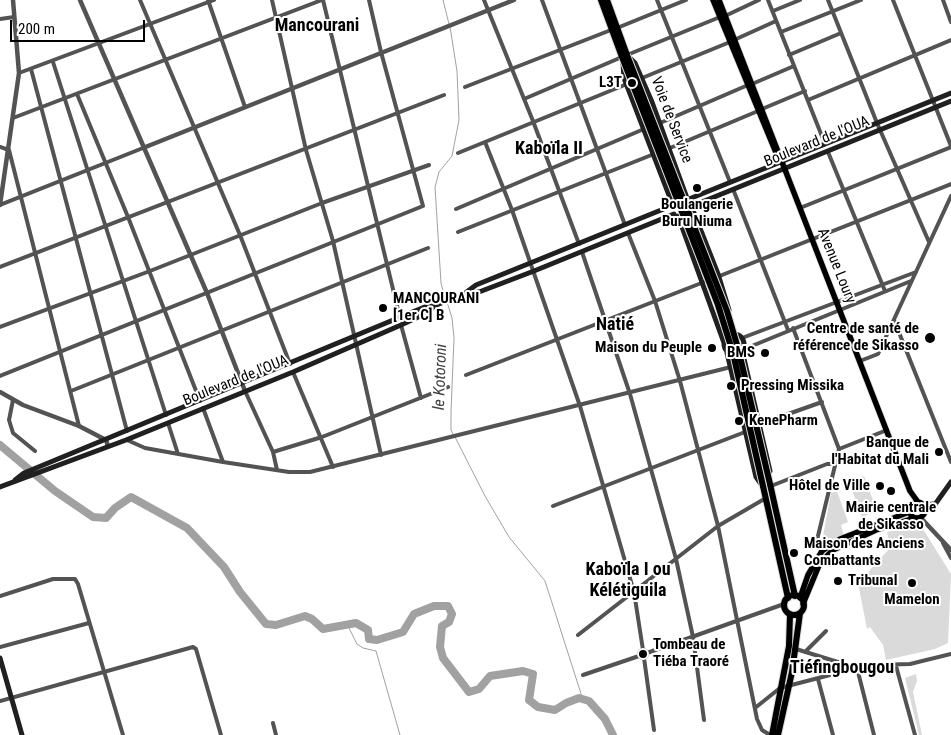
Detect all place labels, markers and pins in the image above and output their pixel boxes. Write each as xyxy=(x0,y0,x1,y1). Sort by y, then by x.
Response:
place label: L3T xyxy=(599,74,622,92)
marker: L3T xyxy=(626,77,638,89)
marker: Boulangerie Buru Niuma xyxy=(691,182,703,194)
place label: Boulangerie Buru Niuma xyxy=(661,196,733,231)
place label: MANCOURANI [1er C] B xyxy=(393,290,479,325)
marker: MANCOURANI [1er C] B xyxy=(377,302,389,314)
place label: Centre de santé de référence de Sikasso xyxy=(793,320,919,355)
marker: Centre de santé de référence de Sikasso xyxy=(923,331,937,345)
place label: Maison du Peuple xyxy=(595,339,702,357)
marker: Maison du Peuple xyxy=(706,342,718,354)
place label: BMS xyxy=(727,344,755,362)
marker: BMS xyxy=(759,347,771,359)
place label: Pressing Missika xyxy=(741,377,844,395)
marker: Pressing Missika xyxy=(725,380,737,392)
place label: KenePharm xyxy=(749,412,818,430)
marker: KenePharm xyxy=(733,415,745,427)
place label: Banque de l'Habitat du Mali xyxy=(831,434,929,469)
marker: Banque de l'Habitat du Mali xyxy=(933,446,945,458)
place label: Hôtel de Ville xyxy=(789,477,870,495)
marker: Hôtel de Ville xyxy=(874,480,886,492)
marker: Mairie centrale de Sikasso xyxy=(885,485,897,497)
place label: Mairie centrale de Sikasso xyxy=(846,499,936,534)
place label: Maison des Anciens Combattants xyxy=(804,535,924,570)
marker: Maison des Anciens Combattants xyxy=(788,547,800,559)
place label: Tribunal xyxy=(848,572,897,590)
marker: Tribunal xyxy=(832,575,844,587)
marker: Mamelon xyxy=(906,577,918,589)
place label: Mamelon xyxy=(884,591,940,609)
place label: Tombeau de Tiéba Traoré xyxy=(653,636,729,671)
marker: Tombeau de Tiéba Traoré xyxy=(637,648,649,660)

